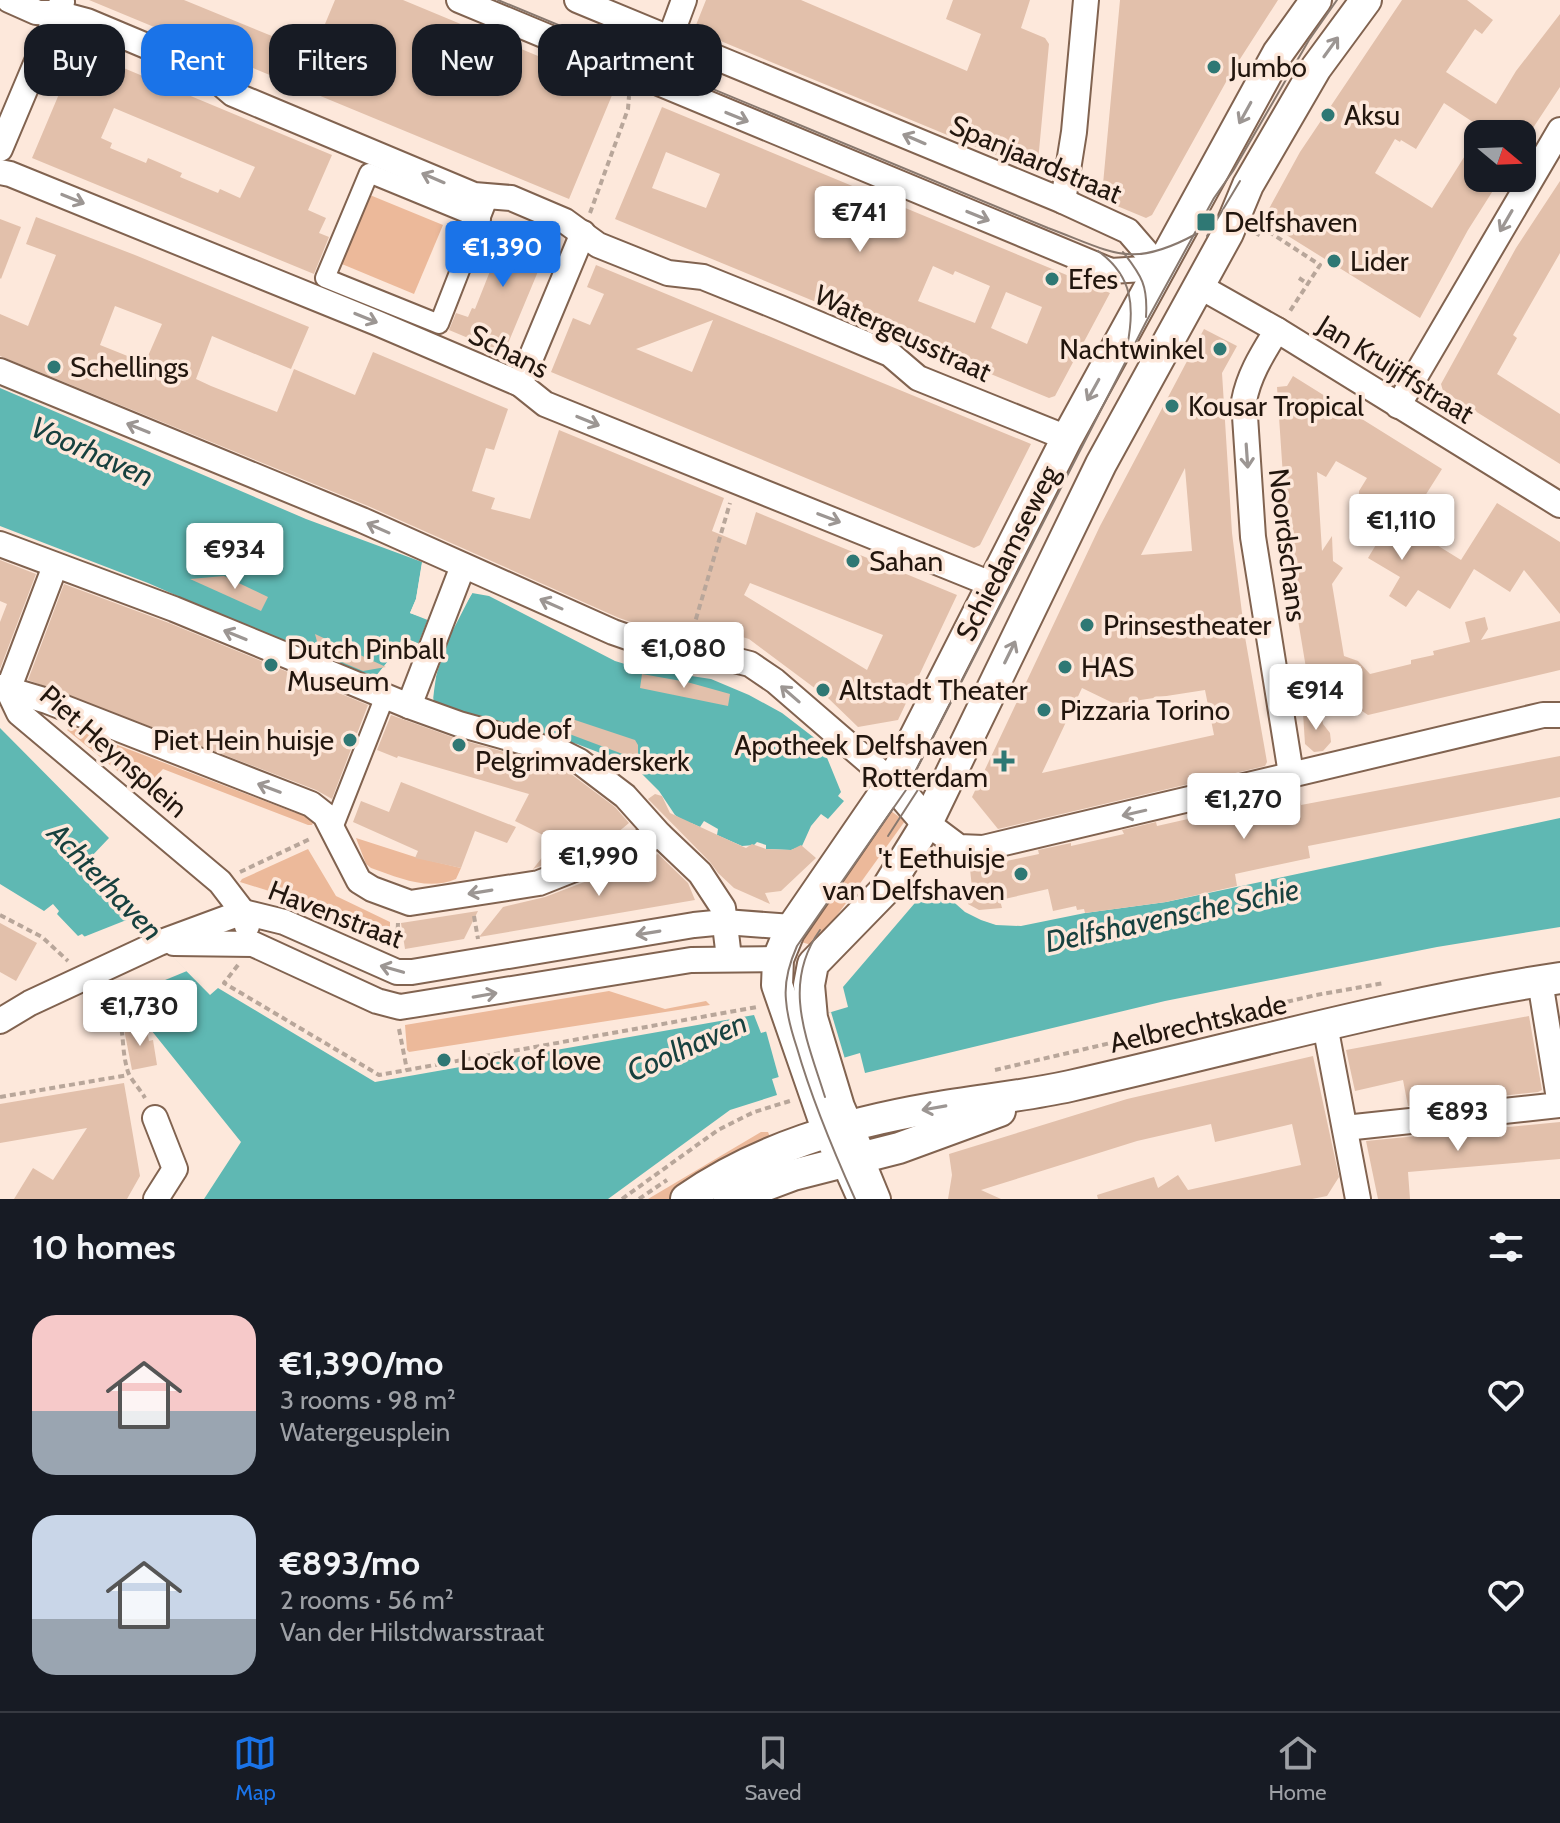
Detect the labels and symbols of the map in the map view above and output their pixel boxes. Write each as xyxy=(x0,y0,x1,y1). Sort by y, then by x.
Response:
one-way arrow xyxy=(1323,37,1340,58)
place label: Jumbo xyxy=(1229,50,1307,84)
marker: Jumbo xyxy=(1205,58,1223,76)
place label: Aksu xyxy=(1344,98,1400,132)
one-way arrow xyxy=(1237,101,1253,124)
marker: Aksu xyxy=(1319,106,1337,124)
street label: Spanjaardstraat xyxy=(945,108,1127,210)
one-way arrow xyxy=(724,110,749,125)
north arrow xyxy=(1464,120,1536,192)
one-way arrow xyxy=(902,131,927,145)
one-way arrow xyxy=(421,170,446,184)
pin: €741 xyxy=(813,186,907,254)
one-way arrow xyxy=(60,193,85,207)
place label: Delfshaven xyxy=(1224,205,1358,239)
one-way arrow xyxy=(1498,209,1514,232)
one-way arrow xyxy=(965,210,990,224)
marker: Delfshaven xyxy=(1195,211,1217,233)
pin: €1,390 xyxy=(438,221,568,289)
place label: Lider xyxy=(1350,244,1409,278)
marker: Lider xyxy=(1325,252,1343,270)
place label: Efes xyxy=(1068,262,1118,296)
marker: Efes xyxy=(1043,270,1061,288)
street label: Watergeusstraat xyxy=(809,277,997,389)
street label: Jan Kruijffstraat xyxy=(1311,307,1480,431)
one-way arrow xyxy=(353,312,378,326)
street label: Schans xyxy=(463,317,555,385)
place label: Nachtwinkel xyxy=(1059,332,1204,366)
marker: Nachtwinkel xyxy=(1211,340,1229,358)
place label: Schellings xyxy=(70,350,189,384)
marker: Schellings xyxy=(45,358,63,376)
one-way arrow xyxy=(1085,378,1101,401)
place label: Kousar Tropical xyxy=(1188,389,1364,423)
marker: Kousar Tropical xyxy=(1163,397,1181,415)
water label: Voorhaven xyxy=(25,408,159,495)
one-way arrow xyxy=(575,415,600,429)
one-way arrow xyxy=(126,420,151,434)
one-way arrow xyxy=(1240,442,1255,469)
street label: Schiedamseweg xyxy=(948,459,1066,646)
street label: Noordschans xyxy=(1262,466,1314,624)
pin: €1,110 xyxy=(1337,494,1467,562)
one-way arrow xyxy=(816,512,841,526)
one-way arrow xyxy=(367,519,391,534)
pin: €934 xyxy=(188,523,282,591)
place label: Sahan xyxy=(869,544,943,578)
marker: Sahan xyxy=(844,552,862,570)
one-way arrow xyxy=(539,596,563,611)
place label: Prinsestheater xyxy=(1103,608,1272,642)
marker: Prinsestheater xyxy=(1078,616,1096,634)
pin: €1,080 xyxy=(619,622,749,690)
one-way arrow xyxy=(223,626,248,641)
place label: Dutch Pinball Museum xyxy=(287,632,445,698)
one-way arrow xyxy=(1003,641,1018,665)
place label: HAS xyxy=(1081,650,1134,684)
marker: Dutch Pinball Museum xyxy=(262,656,280,674)
marker: HAS xyxy=(1056,658,1074,676)
pin: €914 xyxy=(1269,664,1363,732)
place label: Altstadt Theater xyxy=(839,673,1028,707)
street label: Piet Heynsplein xyxy=(33,678,195,824)
marker: Altstadt Theater xyxy=(814,681,832,699)
one-way arrow xyxy=(781,685,801,703)
place label: Pizzaria Torino xyxy=(1060,693,1230,727)
marker: Pizzaria Torino xyxy=(1035,701,1053,719)
place label: Oude of Pelgrimvaderskerk xyxy=(475,712,690,778)
place label: Piet Hein huisje xyxy=(153,723,334,757)
place label: Apotheek Delfshaven Rotterdam xyxy=(734,728,988,794)
marker: Piet Hein huisje xyxy=(341,731,359,749)
marker: Oude of Pelgrimvaderskerk xyxy=(450,736,468,754)
marker: Apotheek Delfshaven Rotterdam xyxy=(995,752,1013,770)
pin: €1,270 xyxy=(1179,773,1309,841)
one-way arrow xyxy=(257,780,282,794)
one-way arrow xyxy=(1122,807,1148,822)
water label: Achterhaven xyxy=(39,813,171,948)
pin: €1,990 xyxy=(534,830,664,898)
place label: 't Eethuisje van Delfshaven xyxy=(822,841,1005,907)
marker: 't Eethuisje van Delfshaven xyxy=(1012,865,1030,883)
water label: Delfshavensche Schie xyxy=(1042,871,1302,960)
street label: Havenstraat xyxy=(264,873,408,955)
one-way arrow xyxy=(468,886,493,901)
one-way arrow xyxy=(636,926,661,941)
one-way arrow xyxy=(379,960,405,975)
pin: €1,730 xyxy=(75,980,205,1048)
one-way arrow xyxy=(471,986,497,1001)
street label: Aelbrechtskade xyxy=(1106,986,1290,1060)
water label: Coolhaven xyxy=(621,1004,753,1089)
place label: Lock of love xyxy=(460,1043,601,1077)
marker: Lock of love xyxy=(435,1051,453,1069)
pin: €893 xyxy=(1411,1085,1505,1153)
one-way arrow xyxy=(922,1102,947,1117)

